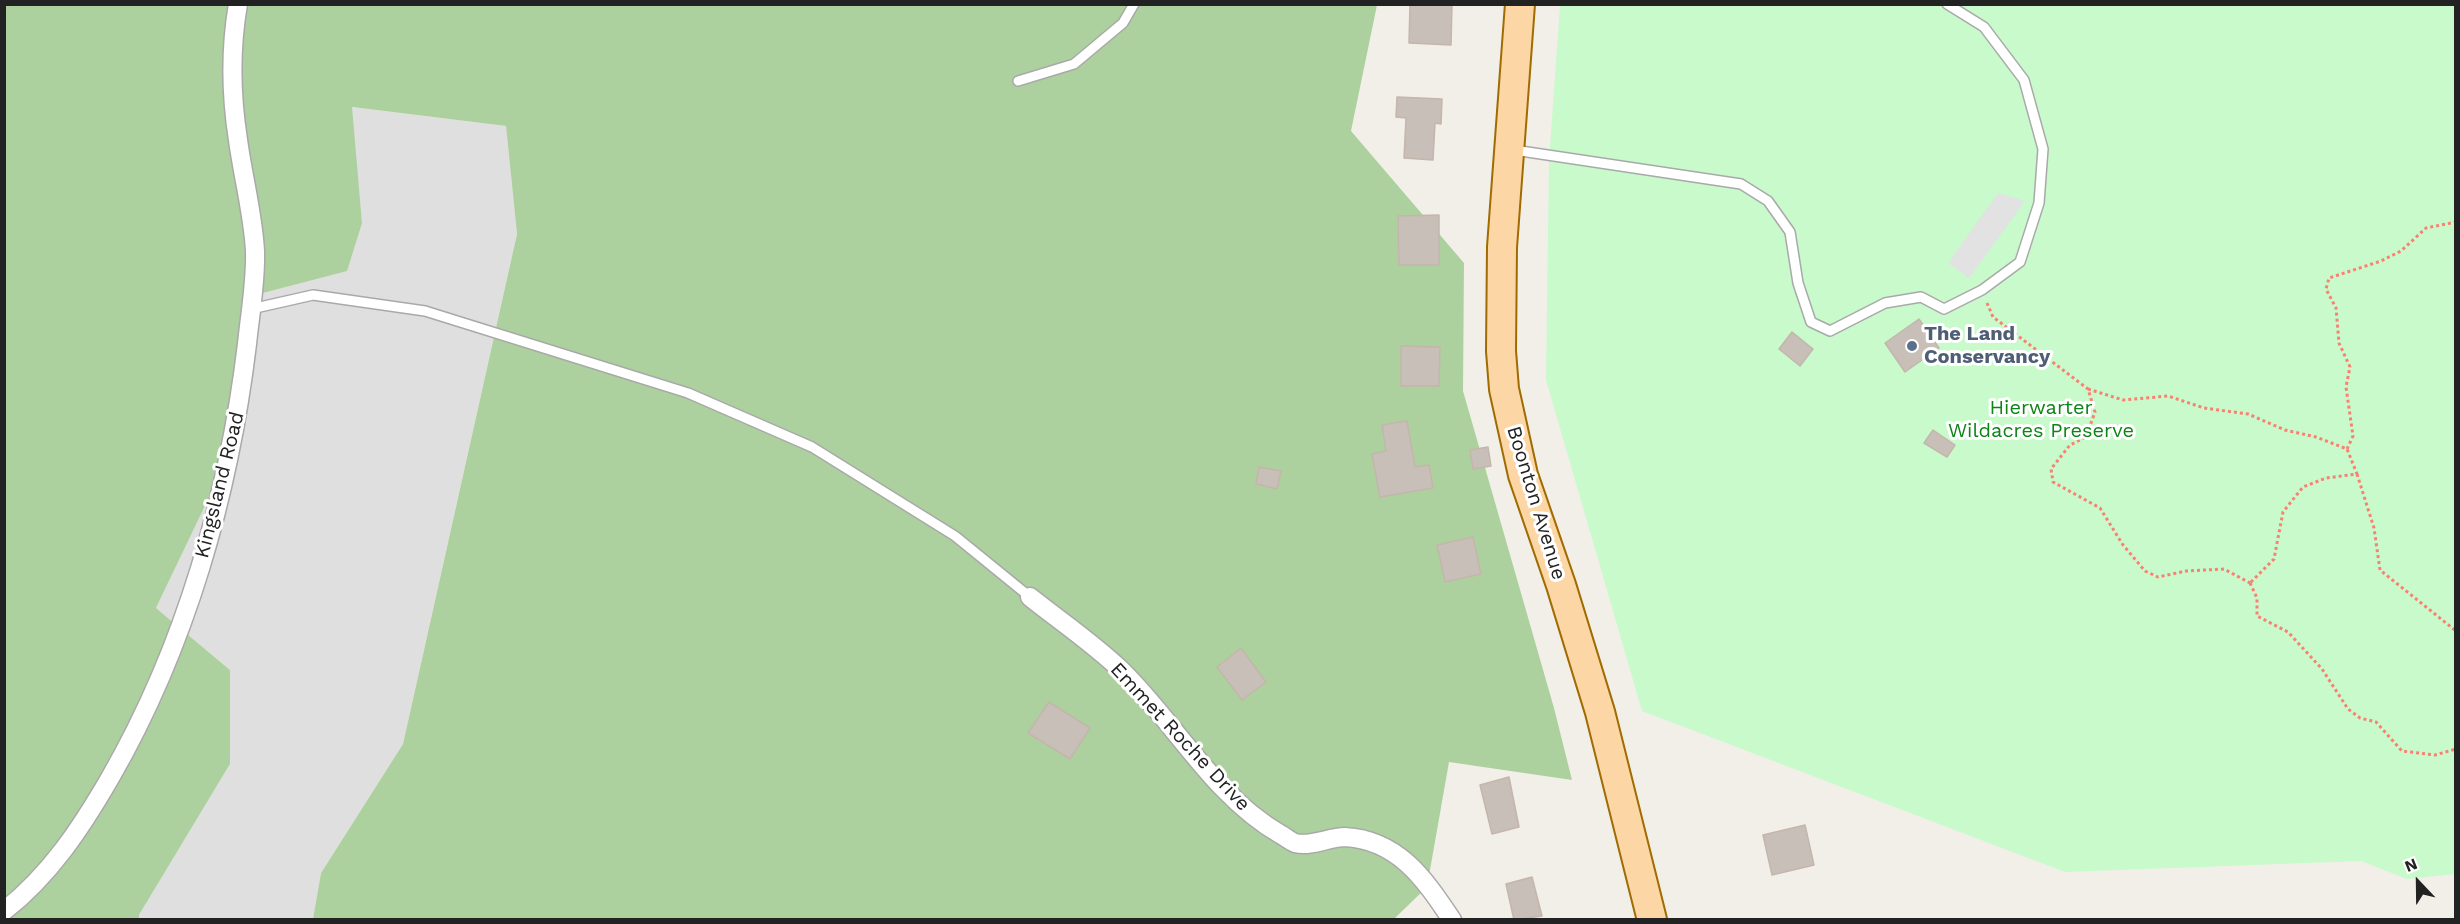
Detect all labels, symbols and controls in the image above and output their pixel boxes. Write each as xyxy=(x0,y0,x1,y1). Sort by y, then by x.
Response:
place label: The Land Conservancy xyxy=(1924,322,2050,369)
marker: The Land Conservancy xyxy=(1905,339,1919,353)
park label: Hierwarter Wildacres Preserve xyxy=(1948,396,2134,443)
street label: Kingsland Road xyxy=(190,409,250,561)
street label: Boonton Avenue xyxy=(1501,423,1571,583)
street label: Emmet Roche Drive xyxy=(1105,658,1255,816)
north arrow xyxy=(2388,852,2448,912)
text: N xyxy=(2402,854,2420,876)

